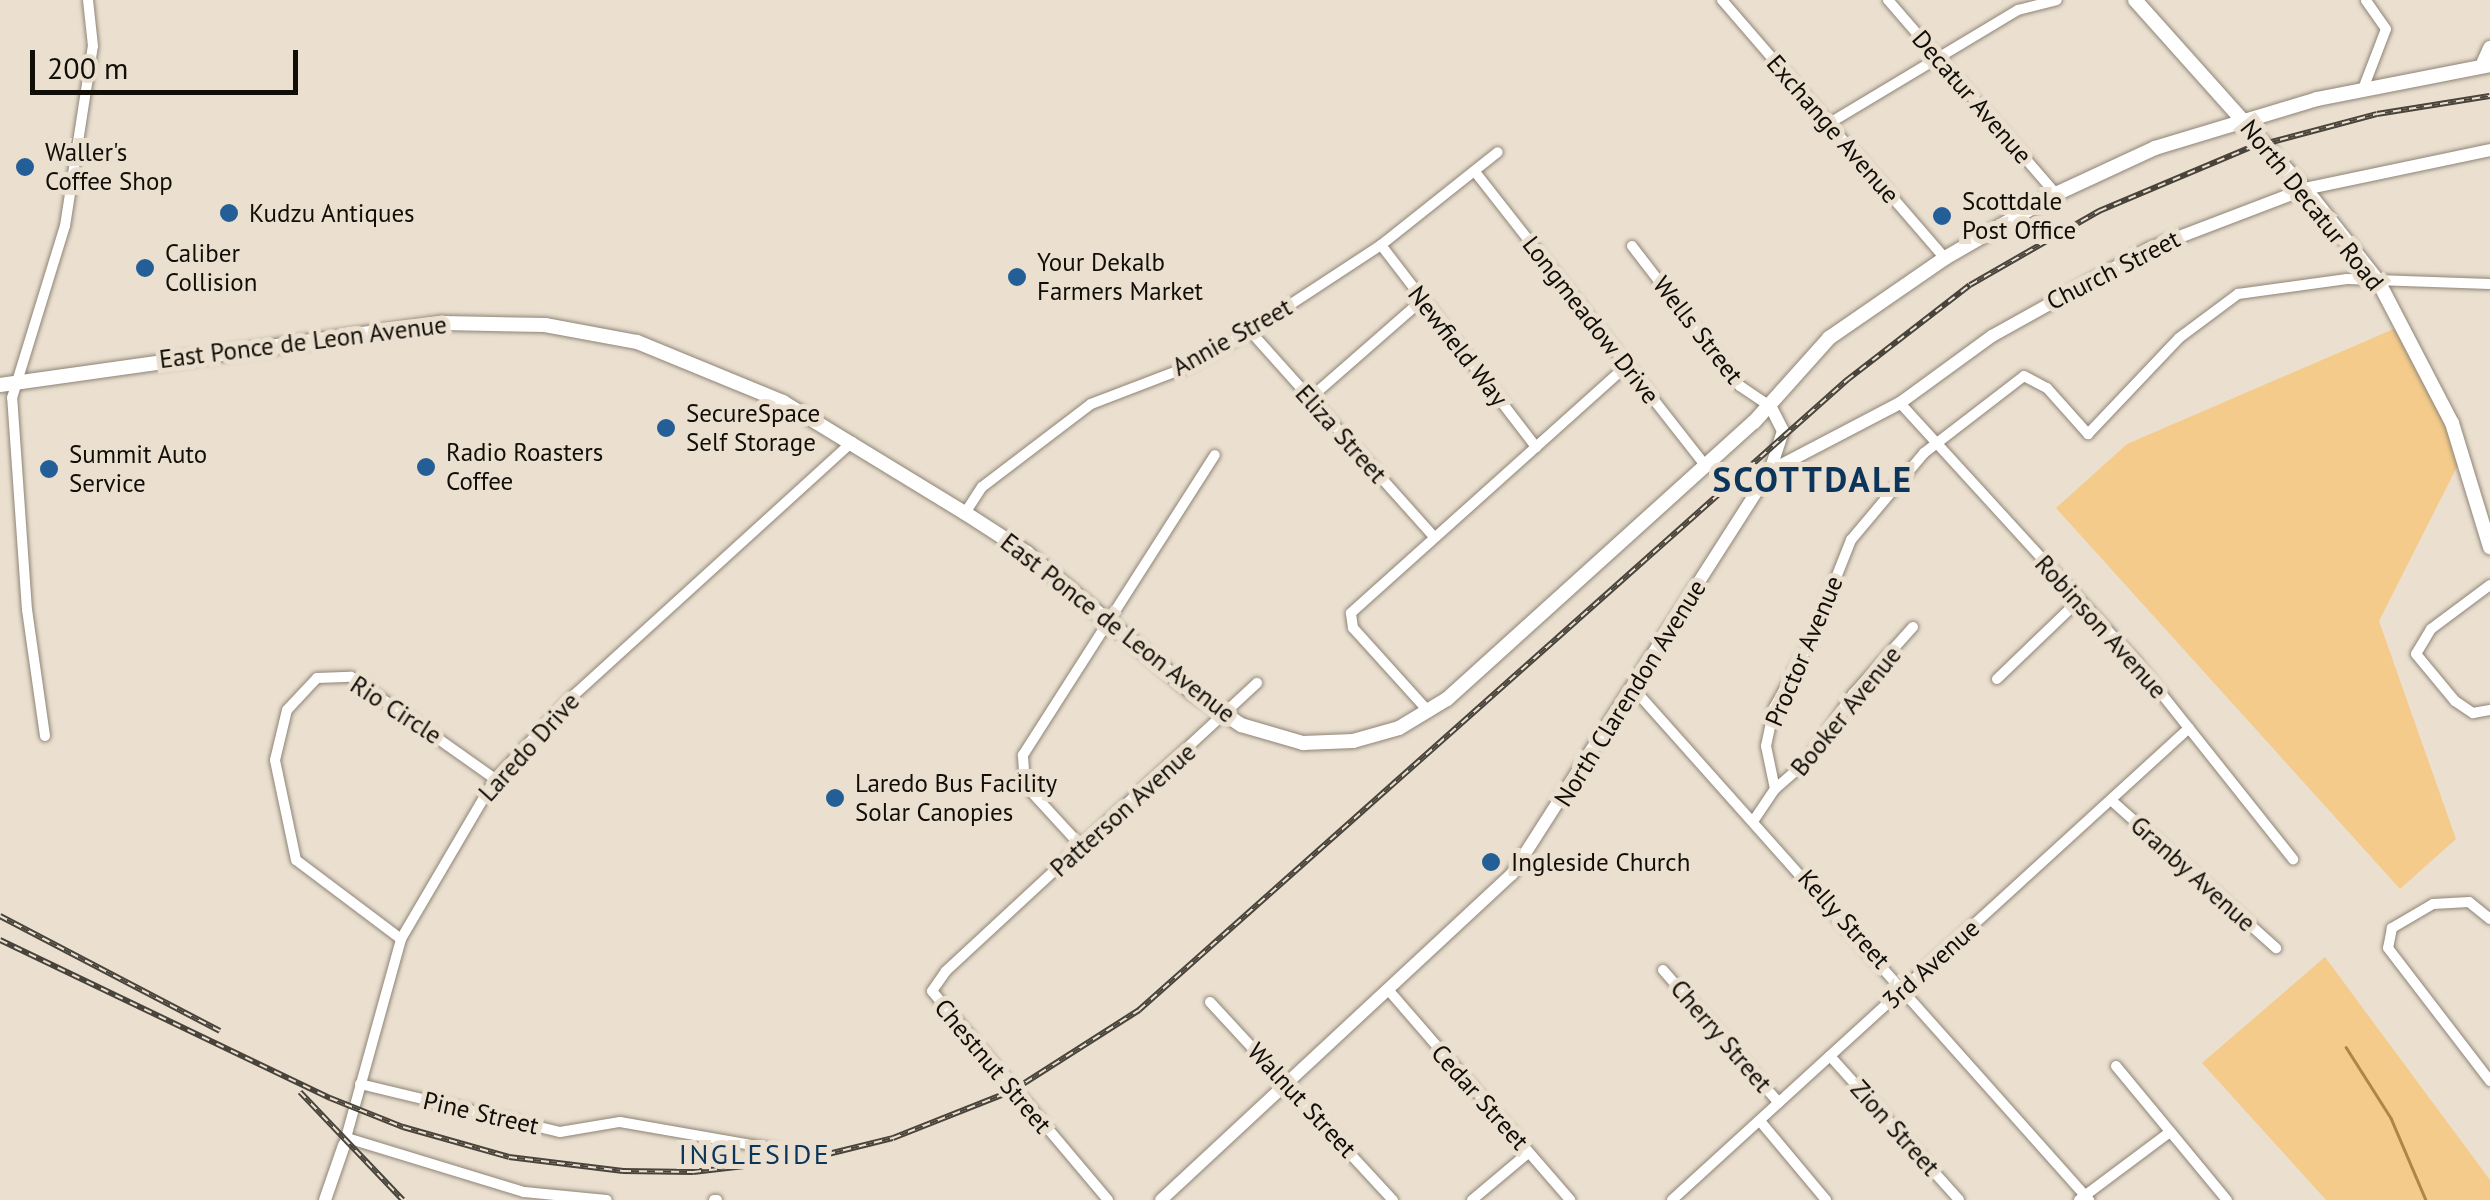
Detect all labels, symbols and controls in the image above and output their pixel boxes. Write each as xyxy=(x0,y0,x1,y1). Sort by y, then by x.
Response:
street label: Decatur Avenue xyxy=(1906,24,2038,170)
scale bar xyxy=(35,30,302,92)
text: 200 m xyxy=(47,48,128,87)
street label: Exchange Avenue xyxy=(1760,48,1906,210)
street label: North Decatur Road xyxy=(2234,114,2390,296)
place label: Waller's Coffee Shop xyxy=(45,138,173,197)
marker: Waller's Coffee Shop xyxy=(14,156,36,178)
place label: Scottdale Post Office xyxy=(1962,187,2076,246)
place label: Kudzu Antiques xyxy=(249,198,415,228)
marker: Kudzu Antiques xyxy=(218,202,240,224)
marker: Scottdale Post Office xyxy=(1931,205,1953,227)
street label: Church Street xyxy=(2041,224,2185,316)
street label: Longmeadow Drive xyxy=(1516,230,1666,410)
place label: Caliber Collision xyxy=(165,239,257,298)
place label: Your Dekalb Farmers Market xyxy=(1037,248,1203,307)
marker: Caliber Collision xyxy=(134,257,156,279)
marker: Your Dekalb Farmers Market xyxy=(1006,266,1028,288)
street label: Wells Street xyxy=(1647,270,1749,390)
street label: Newfield Way xyxy=(1402,280,1514,412)
street label: Annie Street xyxy=(1167,292,1297,382)
street label: East Ponce de Leon Avenue xyxy=(157,309,449,375)
street label: Eliza Street xyxy=(1289,379,1393,489)
place label: SecureSpace Self Storage xyxy=(686,399,820,458)
marker: SecureSpace Self Storage xyxy=(655,417,677,439)
place label: Radio Roasters Coffee xyxy=(446,438,603,497)
place label: Summit Auto Service xyxy=(69,440,208,499)
marker: Radio Roasters Coffee xyxy=(415,456,437,478)
marker: Summit Auto Service xyxy=(38,458,60,480)
district label: SCOTTDALE xyxy=(1712,458,1914,500)
street label: East Ponce de Leon Avenue xyxy=(994,527,1242,729)
street label: Robinson Avenue xyxy=(2029,549,2173,705)
street label: Proctor Avenue xyxy=(1759,571,1849,731)
street label: North Clarendon Avenue xyxy=(1548,574,1712,812)
street label: Booker Avenue xyxy=(1784,640,1908,782)
street label: Rio Circle xyxy=(345,670,447,750)
street label: Laredo Drive xyxy=(472,687,586,807)
street label: Patterson Avenue xyxy=(1044,737,1202,883)
place label: Laredo Bus Facility Solar Canopies xyxy=(855,769,1057,828)
marker: Laredo Bus Facility Solar Canopies xyxy=(824,787,846,809)
street label: Granby Avenue xyxy=(2124,809,2262,939)
place label: Ingleside Church xyxy=(1511,847,1690,877)
marker: Ingleside Church xyxy=(1480,851,1502,873)
street label: Kelly Street xyxy=(1792,863,1896,975)
street label: 3rd Avenue xyxy=(1876,913,1986,1015)
street label: Cherry Street xyxy=(1664,973,1778,1099)
street label: Chestnut Street xyxy=(928,993,1058,1139)
street label: Walnut Street xyxy=(1241,1037,1363,1163)
street label: Cedar Street xyxy=(1425,1038,1535,1156)
street label: Zion Street xyxy=(1844,1074,1946,1182)
street label: Pine Street xyxy=(420,1085,542,1141)
district label: INGLESIDE xyxy=(679,1137,831,1171)

